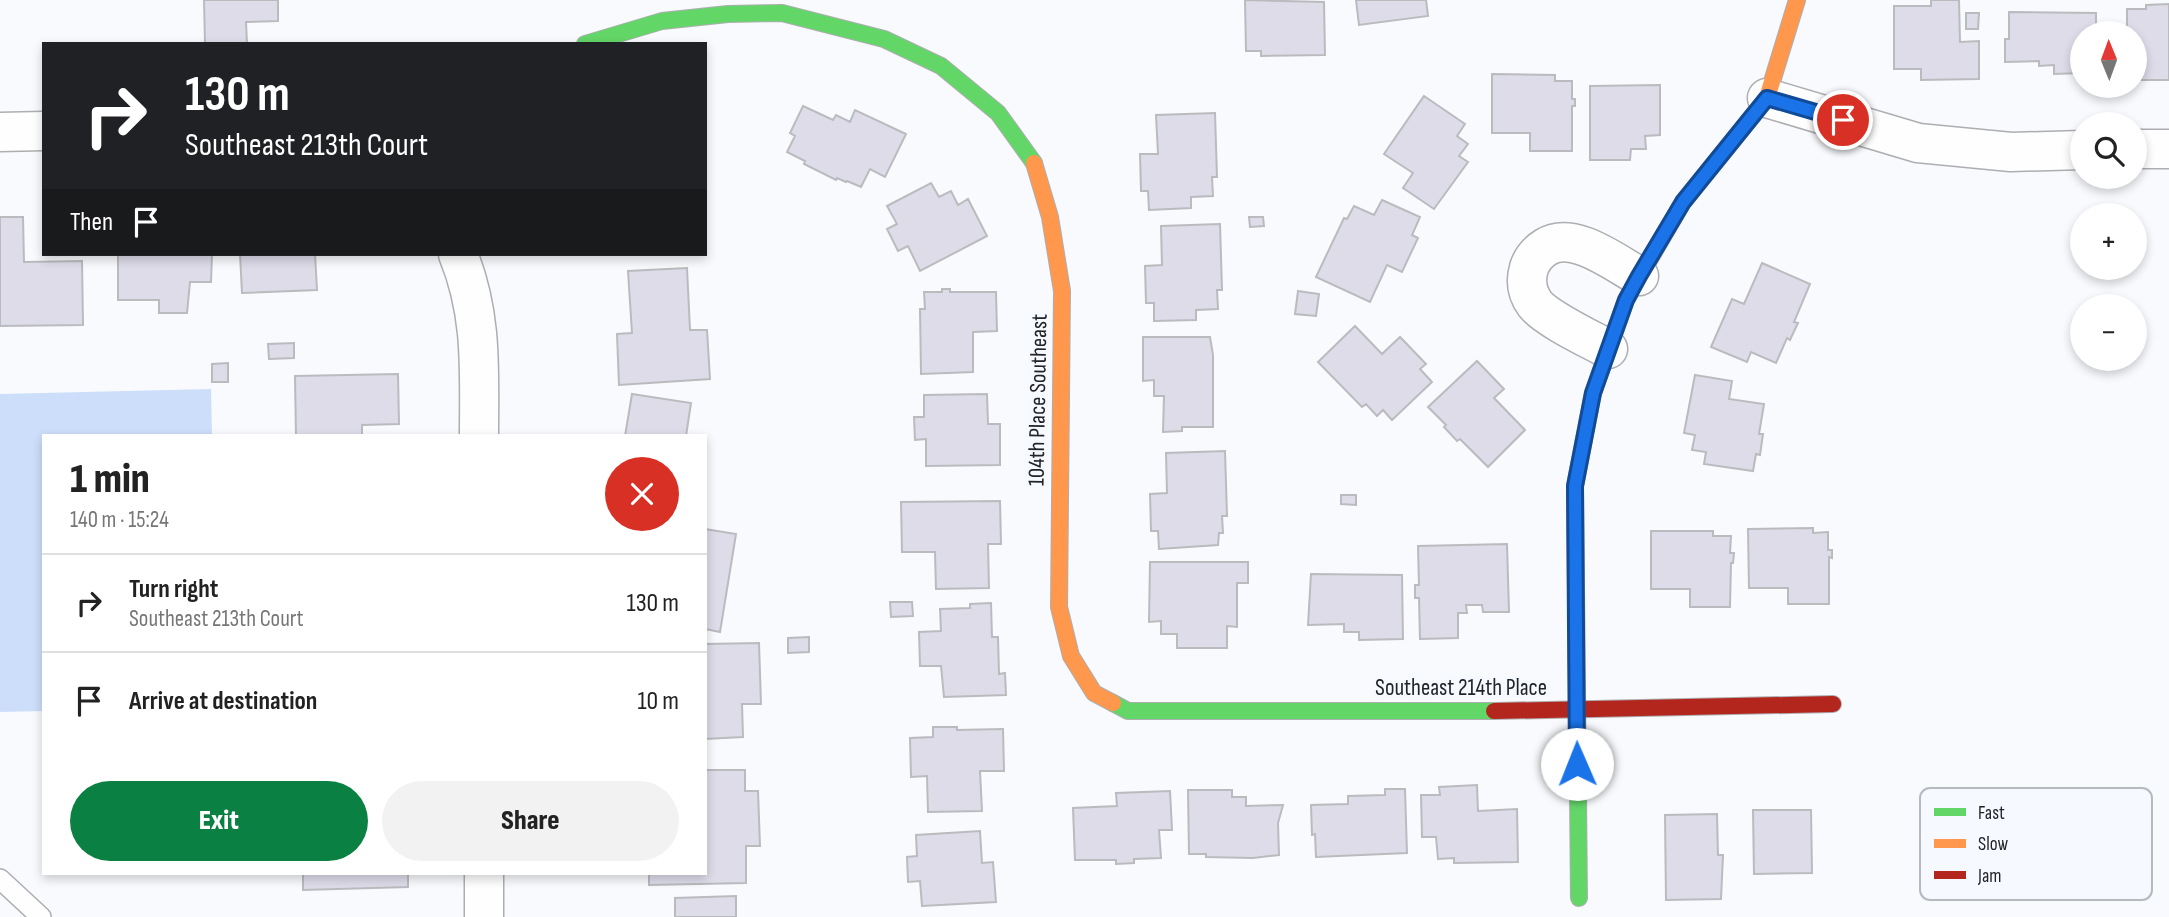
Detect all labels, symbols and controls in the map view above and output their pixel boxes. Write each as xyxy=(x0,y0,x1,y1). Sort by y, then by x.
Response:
north arrow xyxy=(2070,21,2147,98)
map controls xyxy=(2070,21,2147,371)
text: 130 m xyxy=(185,66,290,125)
icon: right xyxy=(70,70,161,161)
pin xyxy=(1813,90,1873,150)
icon: arrive xyxy=(1824,101,1862,139)
button: search xyxy=(2070,112,2147,189)
text: Southeast 213th Court xyxy=(185,126,428,165)
icon: arrive xyxy=(127,203,165,241)
button: + xyxy=(2070,203,2147,280)
text: Then xyxy=(70,207,113,238)
button: − xyxy=(2070,294,2147,371)
street label: 104th Place Southeast xyxy=(1022,314,1054,486)
text: 1 min xyxy=(70,454,150,505)
button: close xyxy=(605,457,679,531)
text: 140 m · 15:24 xyxy=(70,506,169,534)
text: Turn right xyxy=(129,574,218,605)
icon: right xyxy=(70,584,108,622)
text: 130 m xyxy=(627,588,679,619)
text: Southeast 213th Court xyxy=(129,605,304,633)
street label: Southeast 214th Place xyxy=(1375,674,1547,702)
icon: arrive xyxy=(70,682,108,720)
text: Arrive at destination xyxy=(129,686,317,717)
text: 10 m xyxy=(637,686,679,717)
position arrow xyxy=(1540,727,1614,801)
button: Exit xyxy=(70,781,368,861)
button: Share xyxy=(382,781,679,861)
legend xyxy=(1920,788,2152,900)
text: Fast xyxy=(1978,802,2005,825)
text: Slow xyxy=(1978,833,2008,856)
text: Jam xyxy=(1977,865,2001,888)

